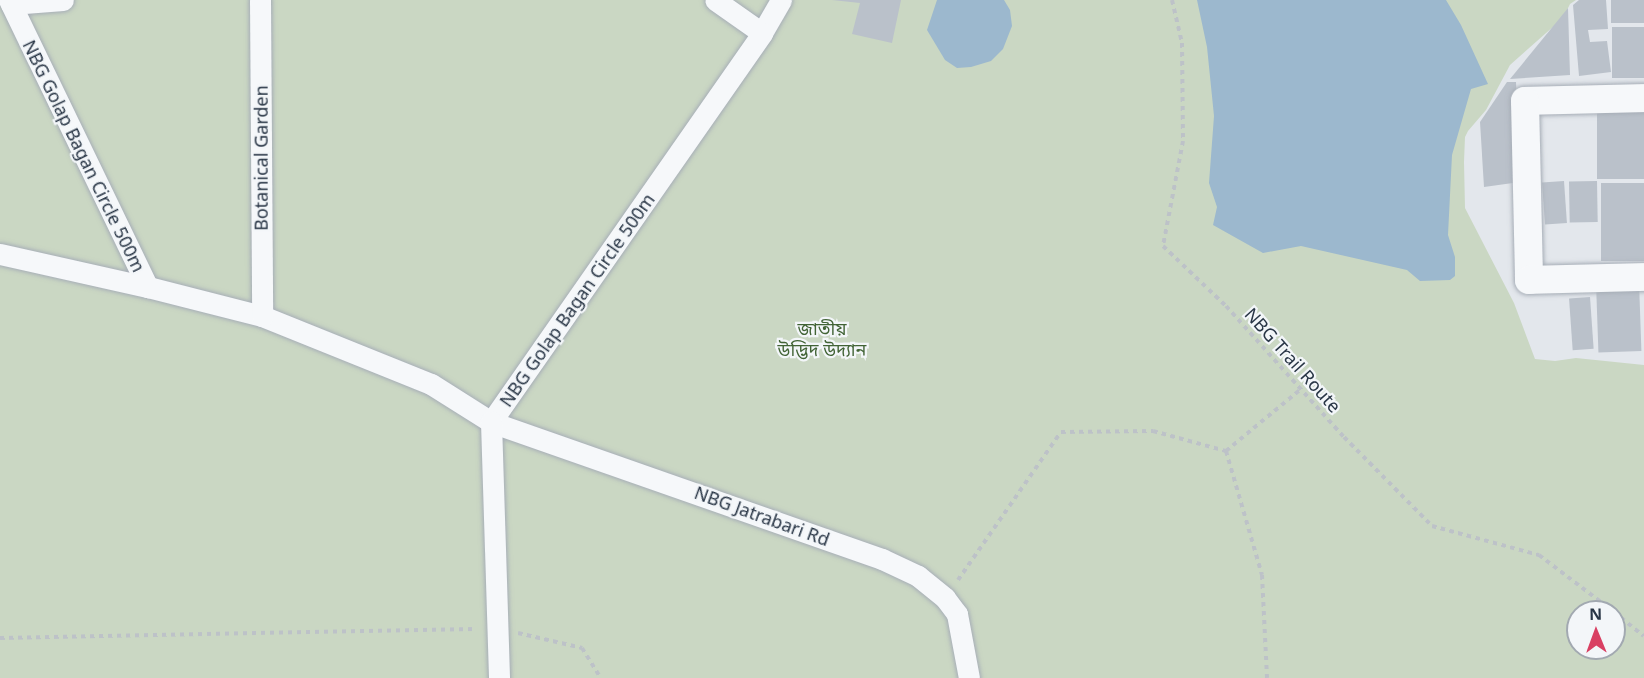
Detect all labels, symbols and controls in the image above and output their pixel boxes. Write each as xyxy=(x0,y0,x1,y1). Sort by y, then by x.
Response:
street label: NBG Golap Bagan Circle 500m xyxy=(18,37,150,275)
street label: Botanical Garden xyxy=(250,85,272,231)
street label: NBG Golap Bagan Circle 500m xyxy=(495,189,659,411)
street label: NBG Trail Route xyxy=(1240,303,1346,417)
park label: জাতীয় উদ্ভিদ উদ্যান xyxy=(778,318,866,360)
street label: NBG Jatrabari Rd xyxy=(692,482,832,550)
north arrow xyxy=(1566,600,1626,660)
text: N xyxy=(1589,603,1602,625)

